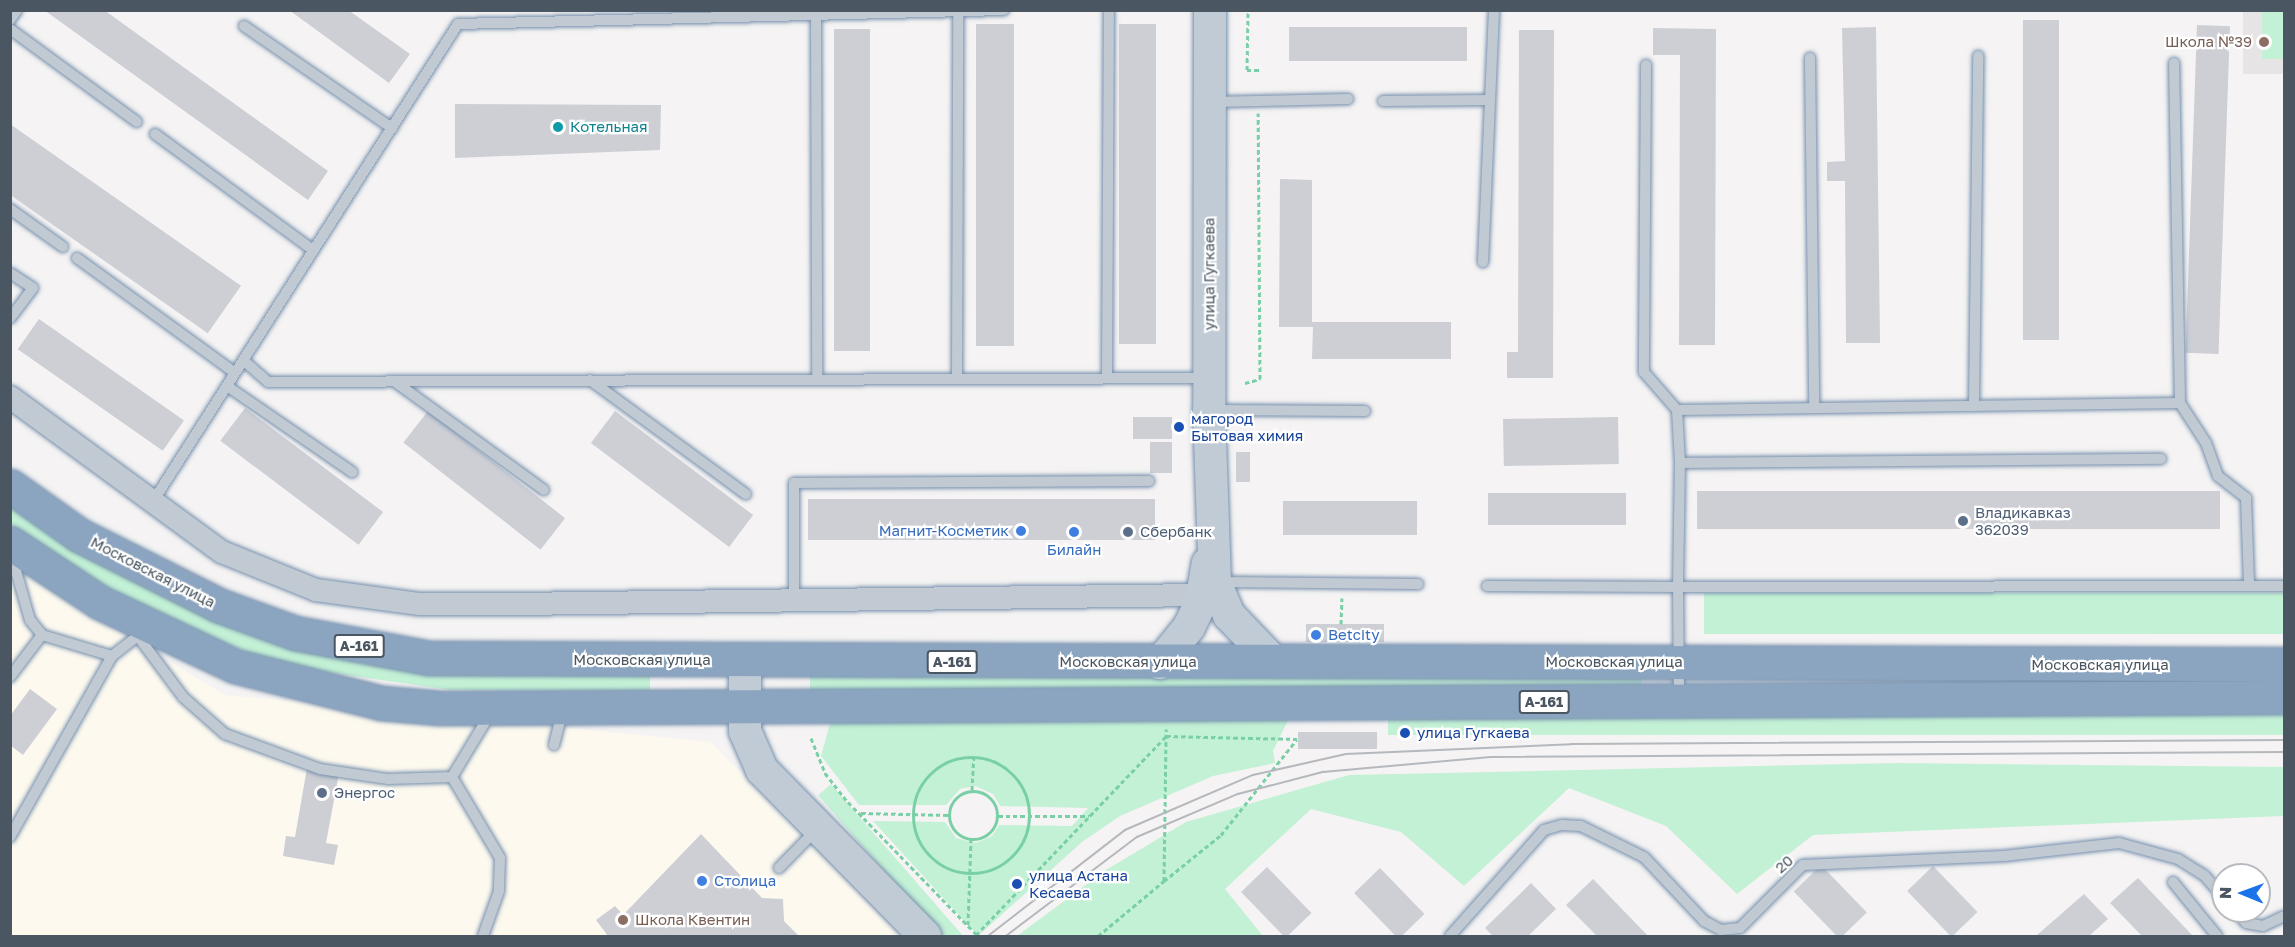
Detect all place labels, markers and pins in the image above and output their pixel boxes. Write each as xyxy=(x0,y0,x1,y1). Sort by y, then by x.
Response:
place label: Школа №39 xyxy=(2165,33,2252,51)
marker: Школа №39 xyxy=(2257,35,2271,49)
place label: Котельная xyxy=(570,118,648,136)
marker: Котельная xyxy=(551,120,565,134)
place label: магород Бытовая химия xyxy=(1191,409,1303,444)
marker: магород Бытовая химия xyxy=(1172,420,1186,434)
place label: Владикавказ 362039 xyxy=(1975,503,2071,538)
marker: Владикавказ 362039 xyxy=(1956,514,1970,528)
place label: Магнит-Косметик xyxy=(879,522,1009,540)
place label: Сбербанк xyxy=(1140,523,1212,541)
marker: Магнит-Косметик xyxy=(1014,524,1028,538)
marker: Билайн xyxy=(1067,525,1081,539)
marker: Сбербанк xyxy=(1121,525,1135,539)
place label: Билайн xyxy=(1047,541,1101,559)
place label: Betcity xyxy=(1328,626,1380,644)
marker: Betcity xyxy=(1309,628,1323,642)
place label: улица Гугкаева xyxy=(1417,724,1530,742)
marker: улица Гугкаева xyxy=(1398,726,1412,740)
place label: Энергос xyxy=(334,784,395,802)
marker: Энергос xyxy=(315,786,329,800)
place label: улица Астана Кесаева xyxy=(1029,866,1128,901)
place label: Столица xyxy=(714,872,776,890)
marker: Столица xyxy=(695,874,709,888)
marker: улица Астана Кесаева xyxy=(1010,877,1024,891)
place label: Школа Квентин xyxy=(635,911,750,929)
marker: Школа Квентин xyxy=(616,913,630,927)

